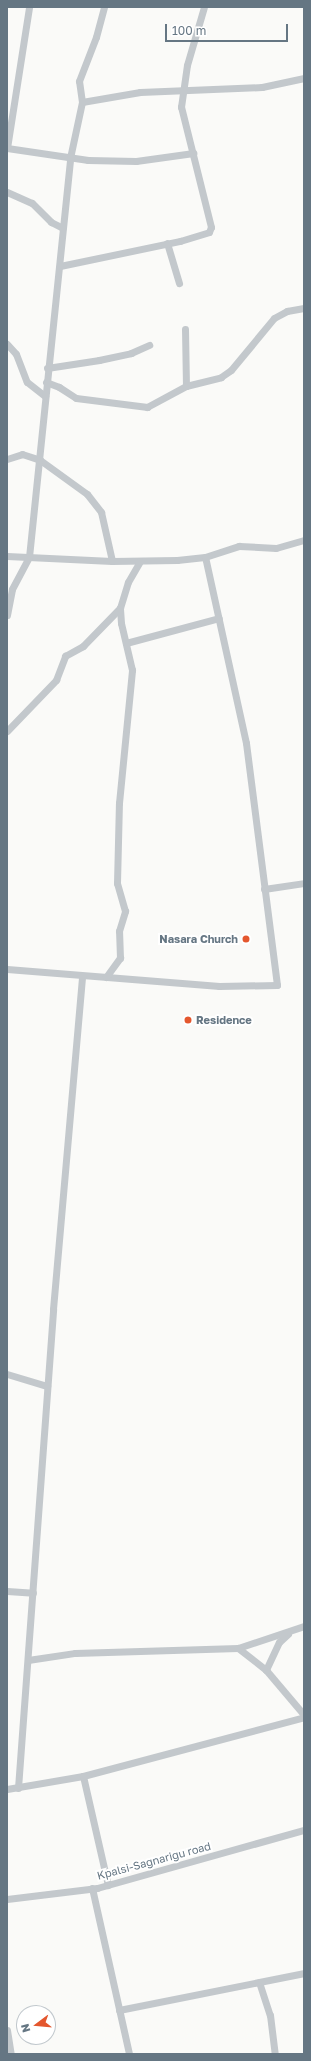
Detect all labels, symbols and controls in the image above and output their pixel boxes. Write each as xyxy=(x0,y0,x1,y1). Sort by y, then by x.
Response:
scale bar xyxy=(167,16,290,42)
text: 100 m xyxy=(172,23,206,38)
place label: Nasara Church xyxy=(159,932,238,946)
marker: Nasara Church xyxy=(241,934,251,944)
place label: Residence xyxy=(196,1013,252,1027)
marker: Residence xyxy=(183,1015,193,1025)
street label: Kpalsi-Sagnarigu road xyxy=(96,1839,212,1883)
north arrow xyxy=(16,2005,56,2045)
text: N xyxy=(18,2022,32,2034)

